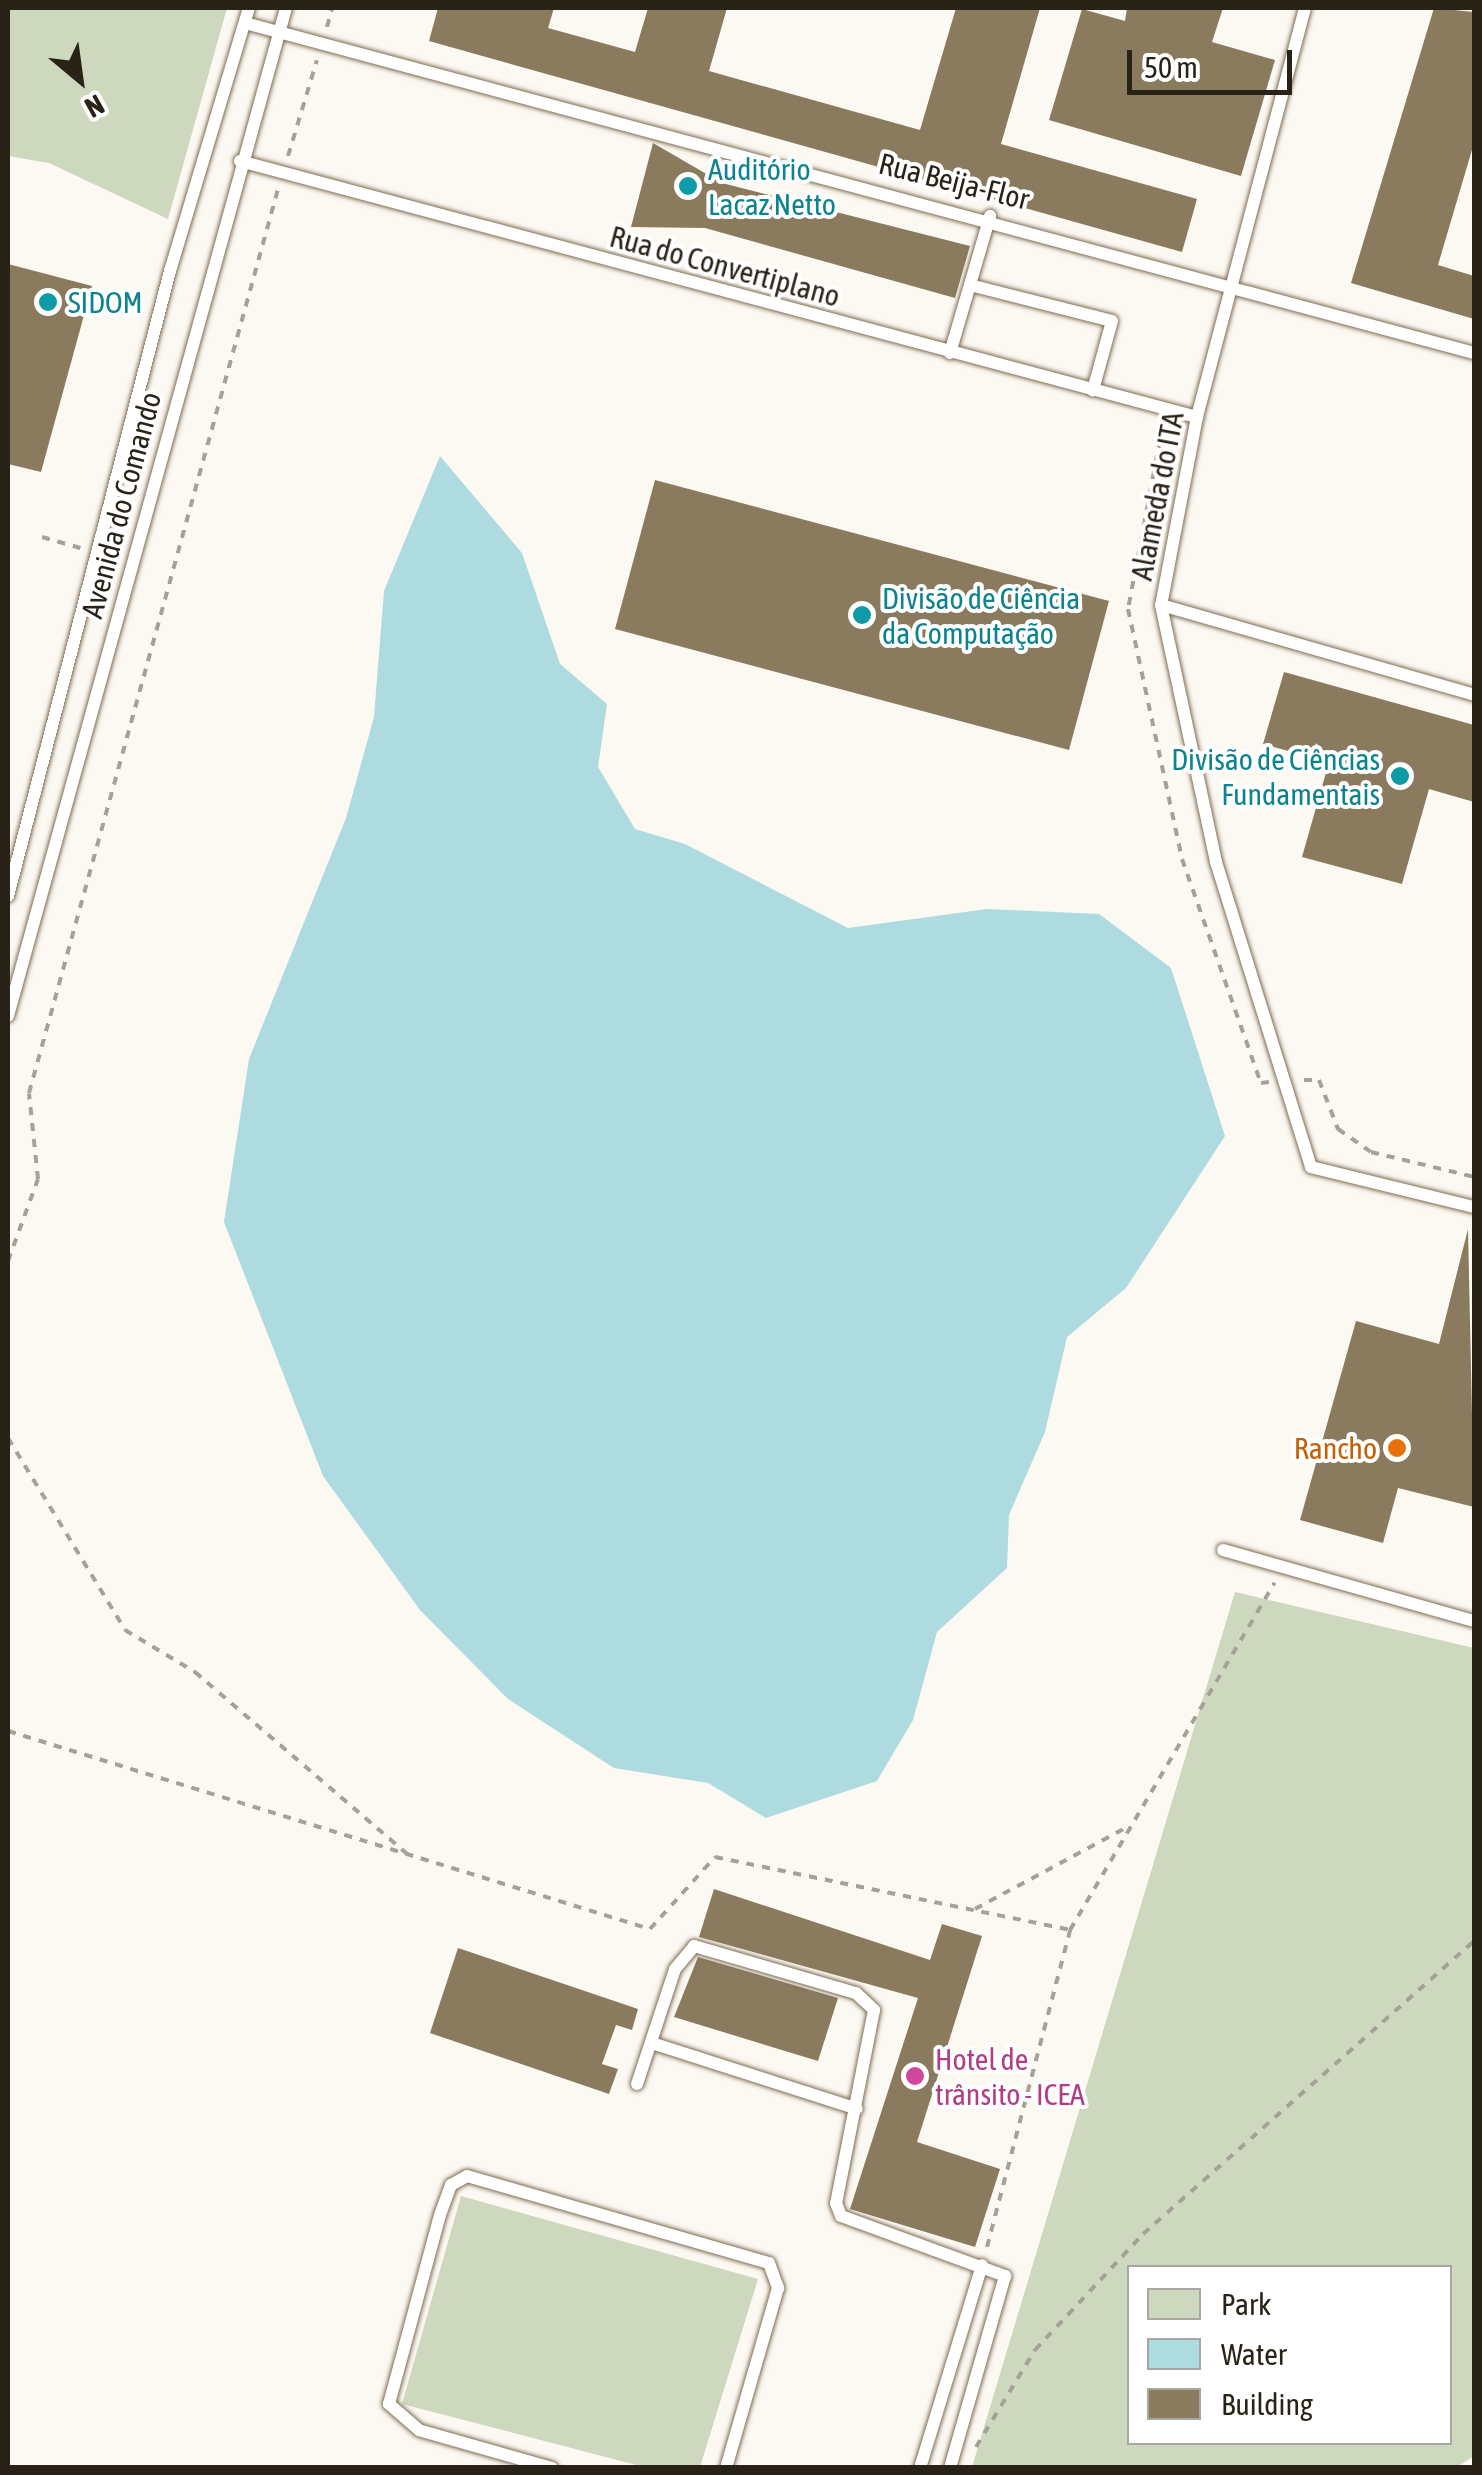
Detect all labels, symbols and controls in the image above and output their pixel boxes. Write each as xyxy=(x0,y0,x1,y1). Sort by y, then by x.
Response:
north arrow xyxy=(30,30,130,130)
scale bar xyxy=(1132,30,1297,92)
text: 50 m xyxy=(1144,50,1198,84)
text: N xyxy=(80,88,110,124)
street label: Rua Beija-Flor xyxy=(875,145,1033,217)
place label: Auditório Lacaz Netto xyxy=(708,151,836,222)
marker: Auditório Lacaz Netto xyxy=(677,175,699,197)
street label: Rua do Convertiplano xyxy=(606,218,844,314)
place label: SIDOM xyxy=(68,284,143,320)
marker: SIDOM xyxy=(37,291,59,313)
street label: Avenida do Comando xyxy=(74,388,168,622)
street label: Alameda do ITA xyxy=(1123,409,1191,583)
place label: Divisão de Ciência da Computação xyxy=(882,580,1080,650)
marker: Divisão de Ciência da Computação xyxy=(851,604,873,626)
place label: Divisão de Ciências Fundamentais xyxy=(1171,741,1380,812)
marker: Divisão de Ciências Fundamentais xyxy=(1389,765,1411,787)
place label: Rancho xyxy=(1294,1430,1377,1466)
marker: Rancho xyxy=(1386,1437,1408,1459)
place label: Hotel de trânsito - ICEA xyxy=(935,2041,1085,2112)
marker: Hotel de trânsito - ICEA xyxy=(904,2065,926,2087)
legend xyxy=(1127,2265,1452,2445)
text: Park xyxy=(1221,2287,1271,2321)
text: Water xyxy=(1221,2337,1287,2371)
text: Building xyxy=(1221,2387,1313,2421)

